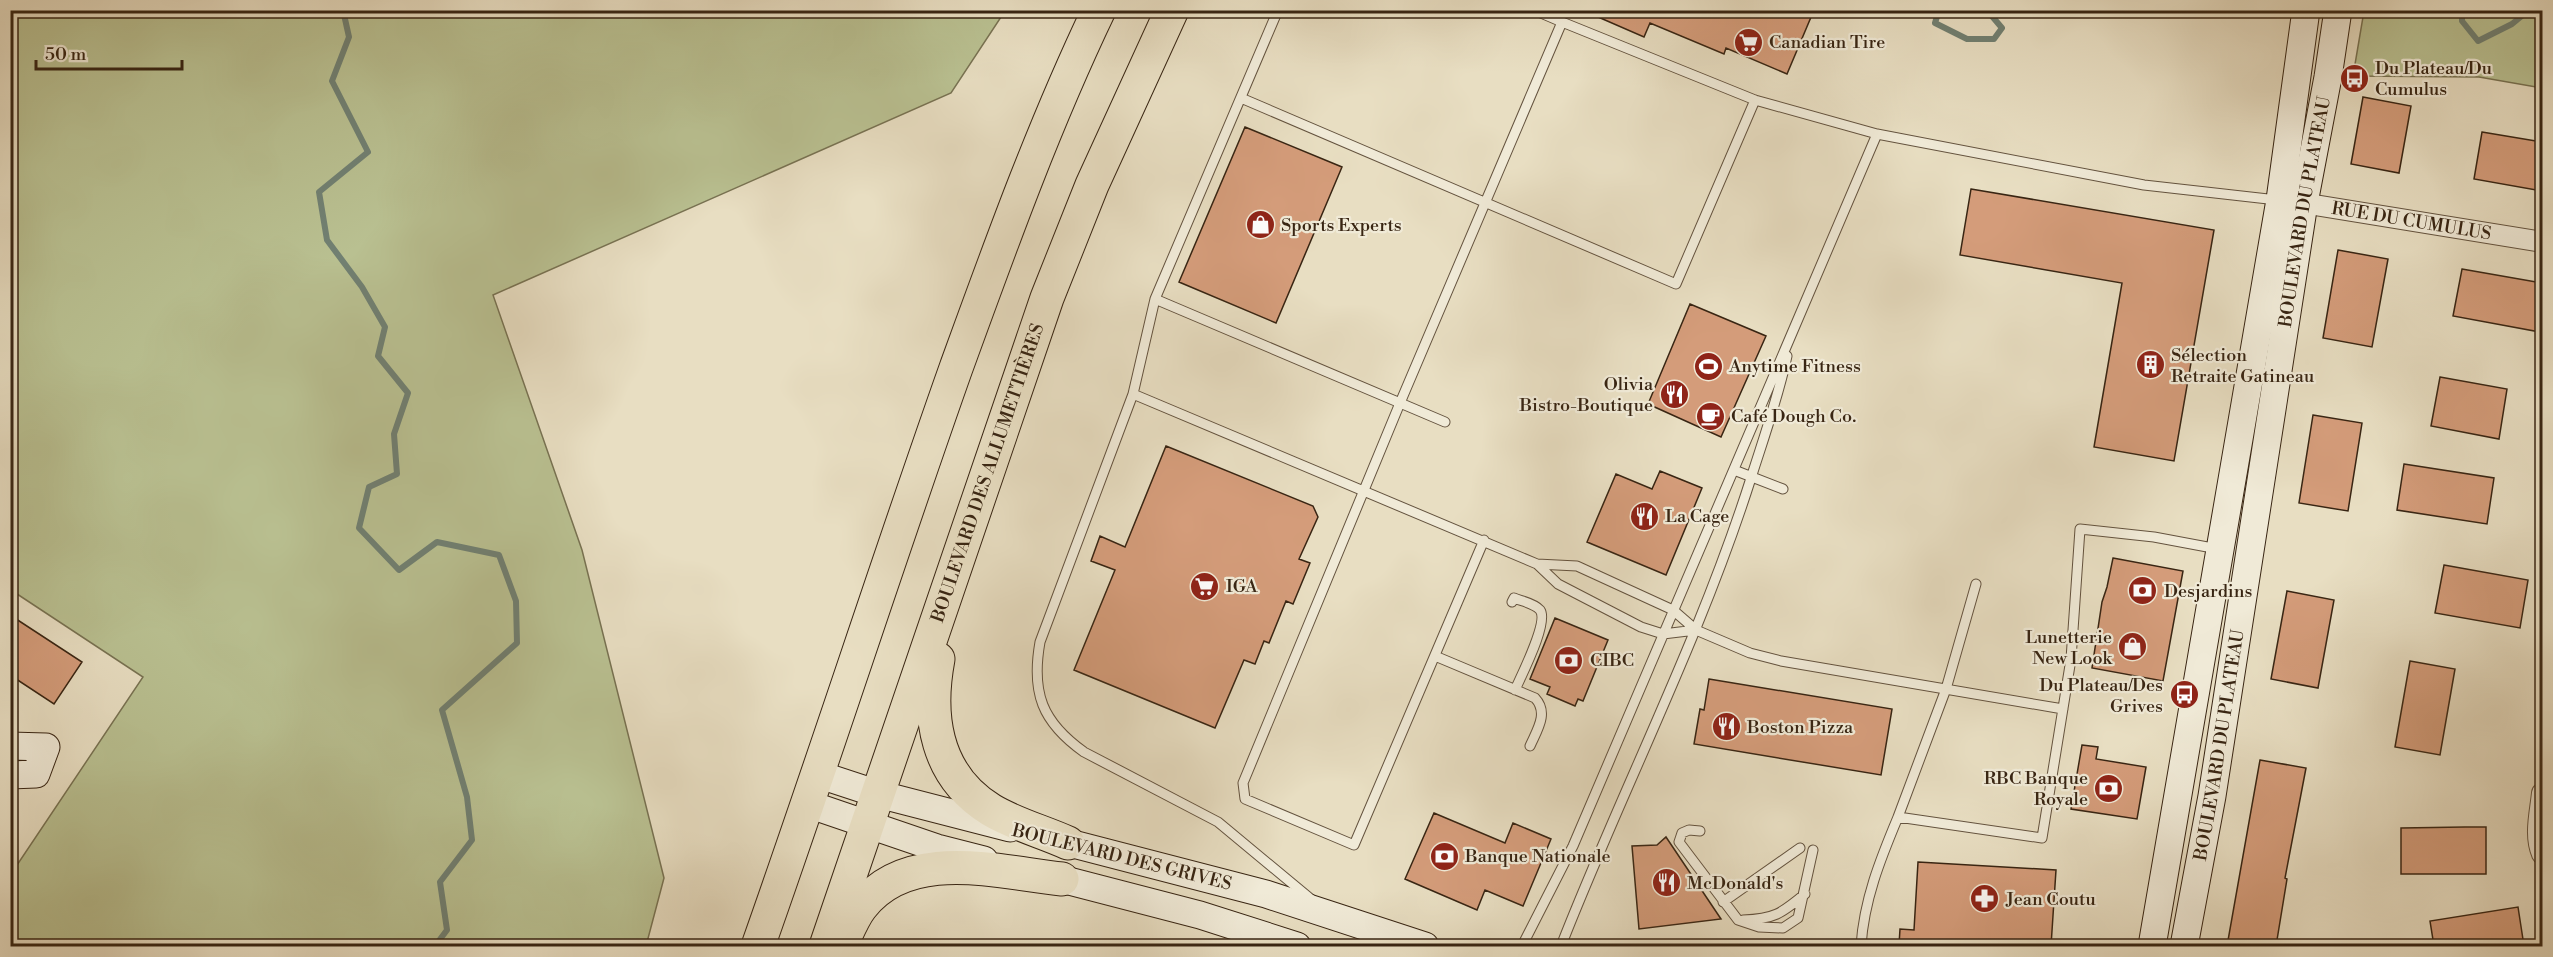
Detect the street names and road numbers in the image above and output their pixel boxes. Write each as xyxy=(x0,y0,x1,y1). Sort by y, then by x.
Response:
street label: BOULEVARD DU PLATEAU xyxy=(2274,94,2336,330)
street label: RUE DU CUMULUS xyxy=(2330,197,2493,246)
street label: BOULEVARD DES ALLUMETTIÈRES xyxy=(926,320,1050,626)
street label: BOULEVARD DU PLATEAU xyxy=(2189,627,2250,864)
street label: BOULEVARD DES GRIVES xyxy=(1009,819,1234,896)

